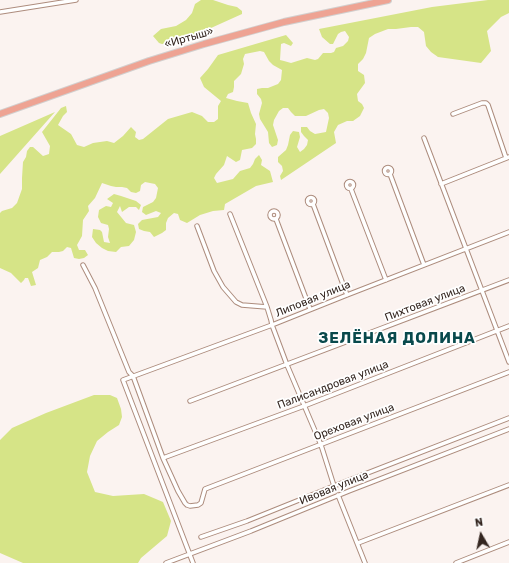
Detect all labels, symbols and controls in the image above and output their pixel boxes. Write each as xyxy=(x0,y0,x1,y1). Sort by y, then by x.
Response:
street label: «Иртыш» xyxy=(163,25,215,51)
street label: Липовая улица xyxy=(274,278,352,320)
street label: Пихтовая улица xyxy=(383,282,467,324)
district label: ЗЕЛЁНАЯ ДОЛИНА xyxy=(318,330,476,348)
street label: Палисандровая улица xyxy=(276,358,390,412)
street label: Ореховая улица xyxy=(312,401,396,443)
street label: Ивовая улица xyxy=(298,468,370,508)
north arrow xyxy=(461,515,501,555)
text: N xyxy=(474,516,484,530)

